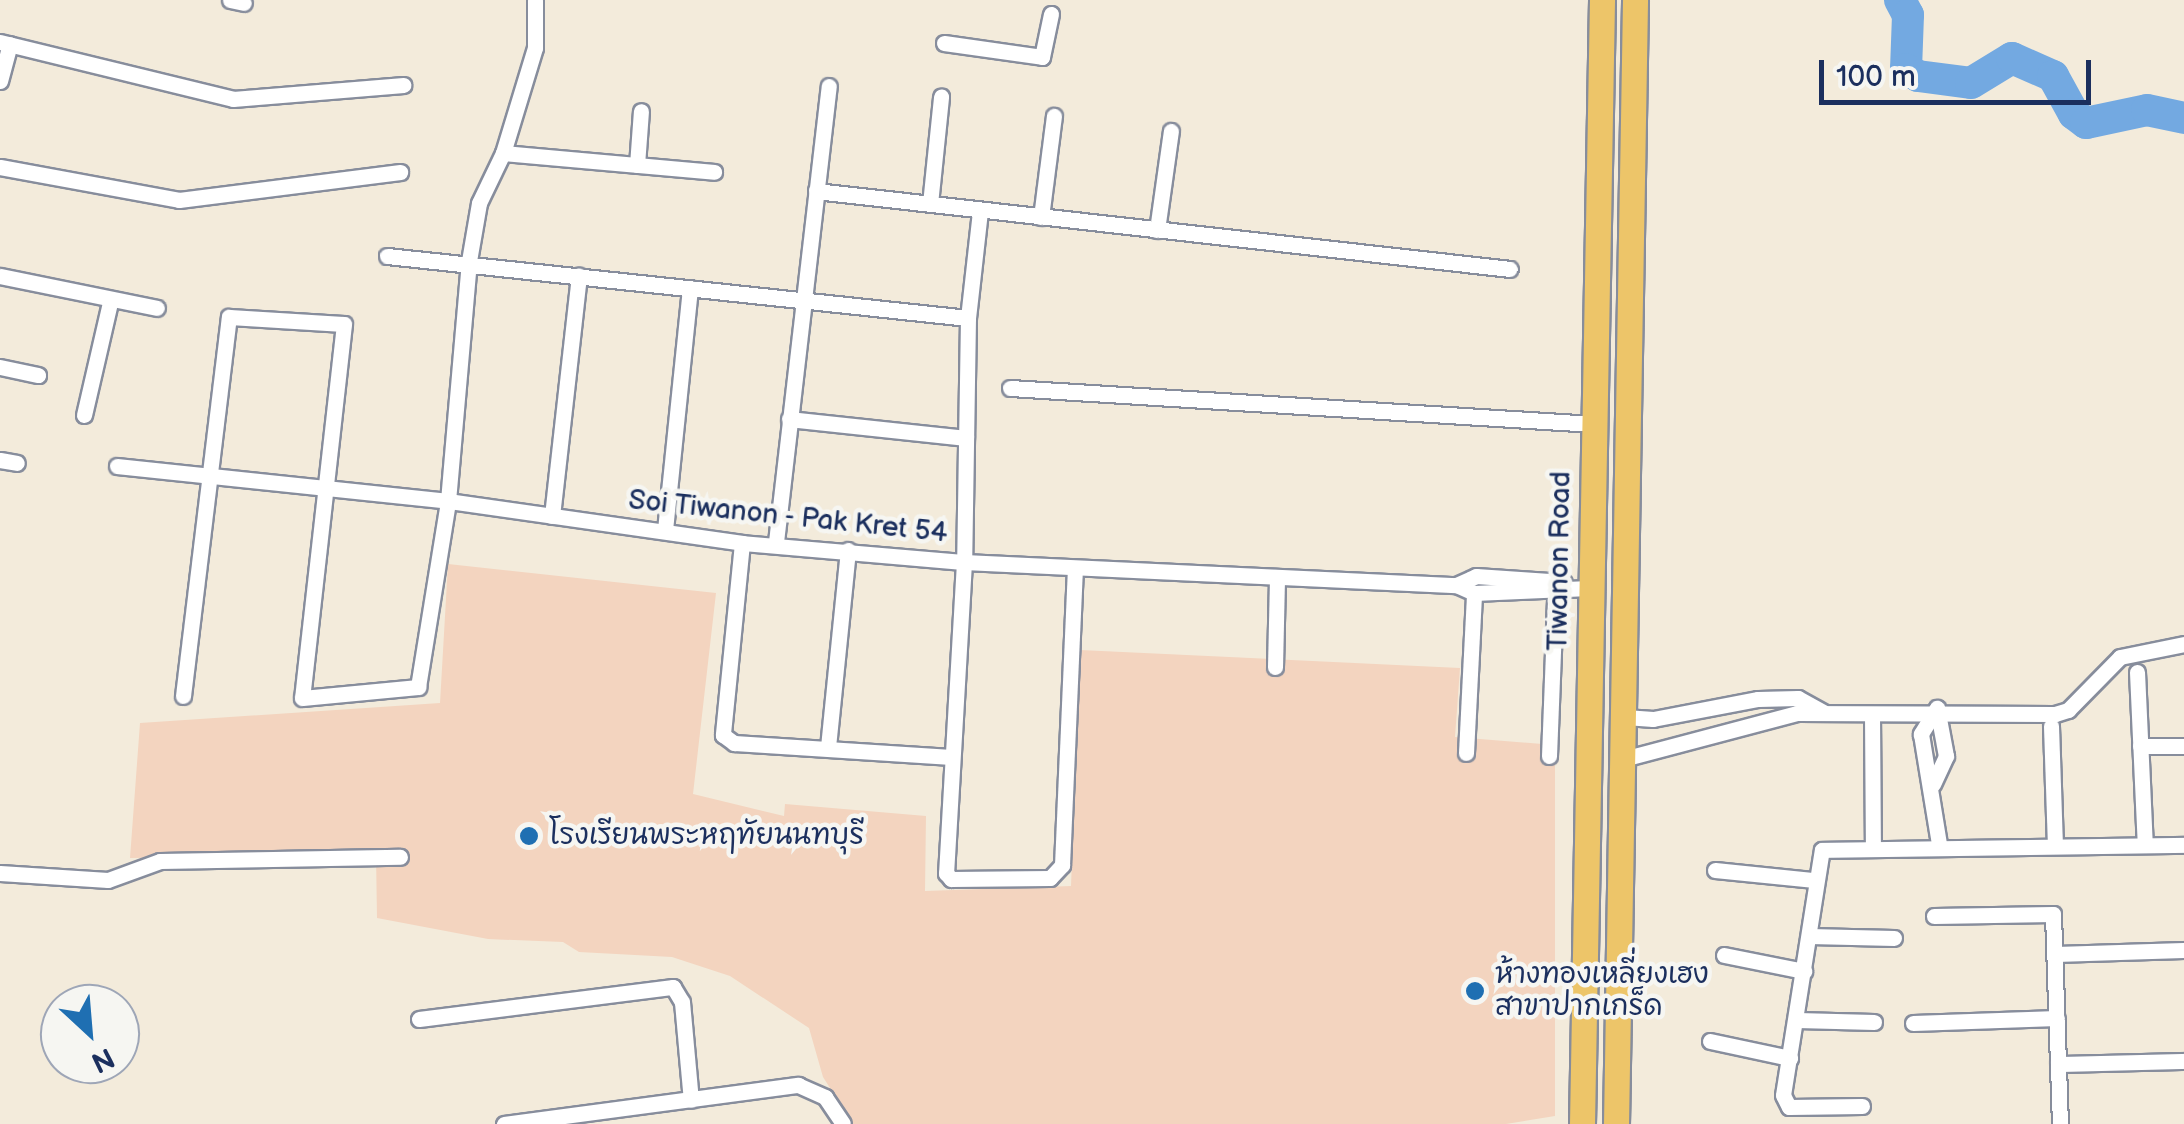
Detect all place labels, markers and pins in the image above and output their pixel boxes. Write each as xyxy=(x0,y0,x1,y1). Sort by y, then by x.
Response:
place label: โรงเรียนพระหฤทัยนนทบุรี xyxy=(549,819,864,853)
marker: โรงเรียนพระหฤทัยนนทบุรี xyxy=(518,825,540,847)
place label: ห้างทองเหลี่ยงเฮง สาขาปากเกร็ด xyxy=(1495,958,1709,1024)
marker: ห้างทองเหลี่ยงเฮง สาขาปากเกร็ด xyxy=(1464,980,1486,1002)

